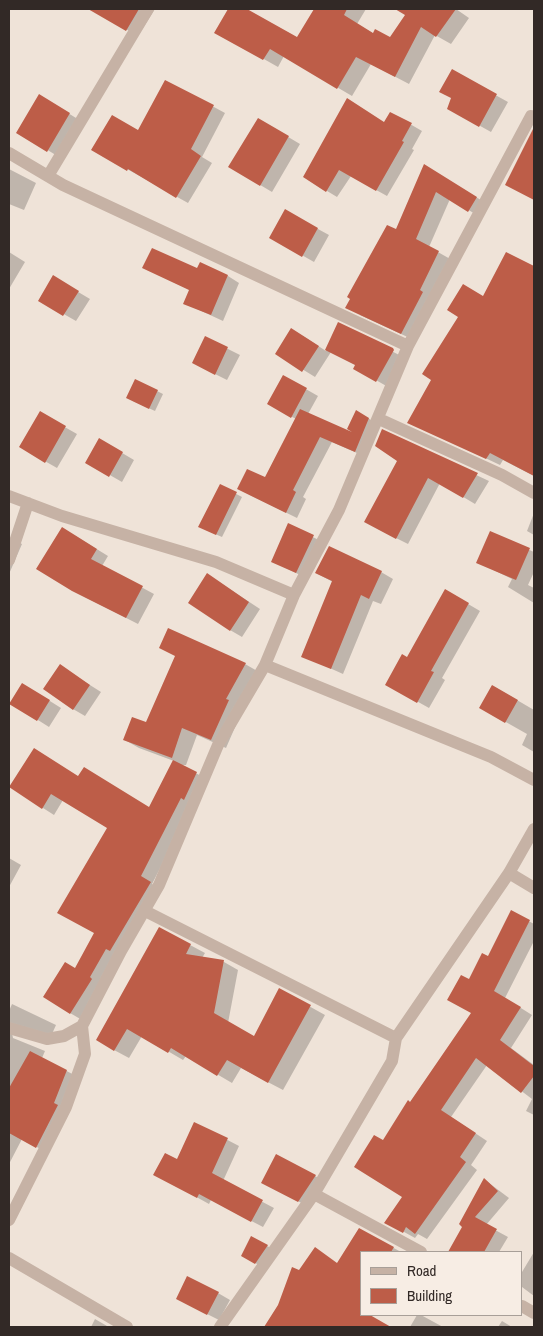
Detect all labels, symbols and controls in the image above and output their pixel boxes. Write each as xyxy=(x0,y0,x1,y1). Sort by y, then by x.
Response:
legend xyxy=(360,1251,523,1316)
text: Road xyxy=(407,1260,436,1281)
text: Building xyxy=(407,1285,452,1306)

